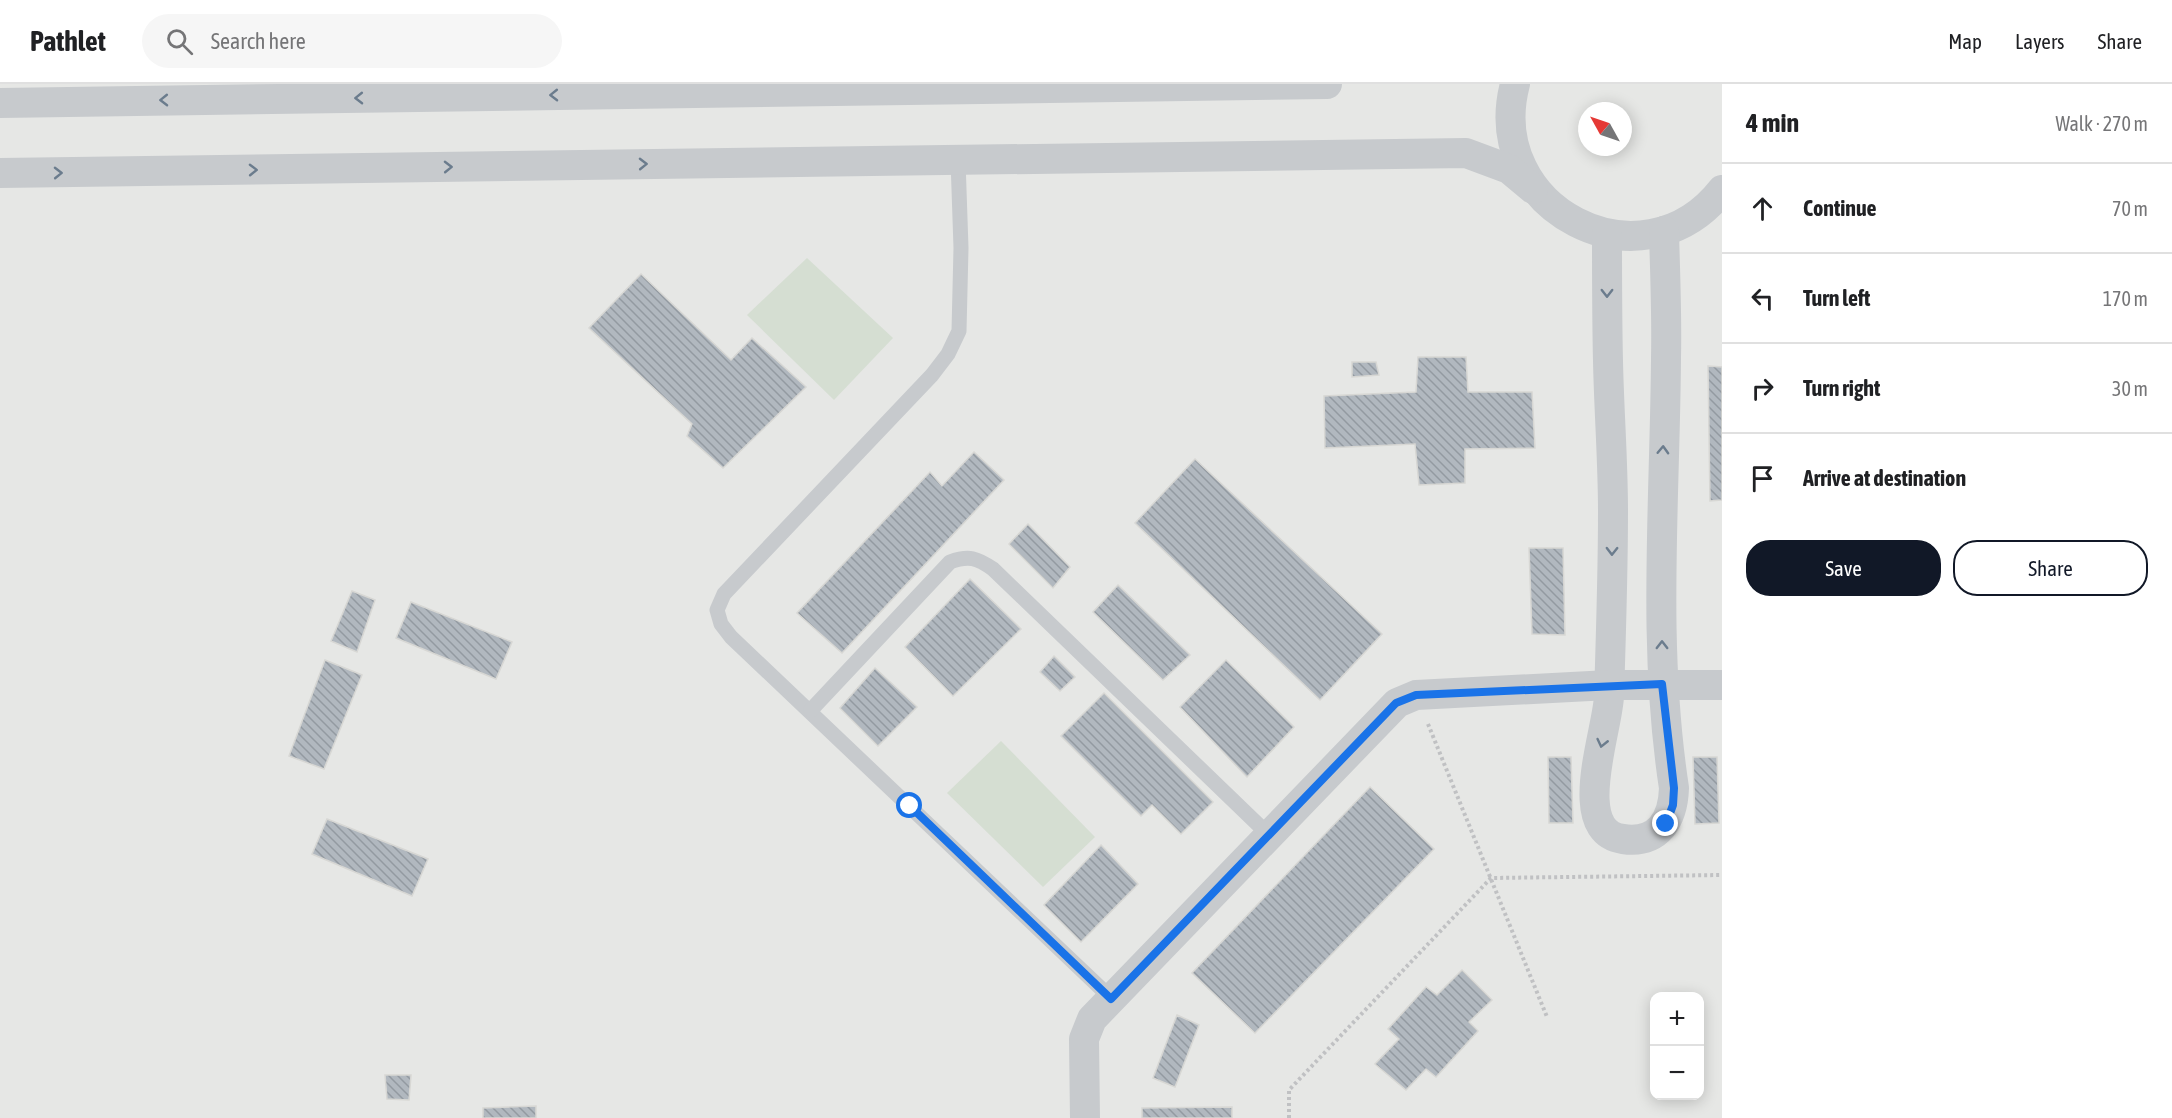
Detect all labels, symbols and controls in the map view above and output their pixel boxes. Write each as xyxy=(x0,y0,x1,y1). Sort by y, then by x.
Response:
search box xyxy=(142,14,562,68)
text: Pathlet xyxy=(30,25,106,57)
icon: search xyxy=(163,25,196,58)
text: Search here xyxy=(211,28,306,54)
text: Map xyxy=(1948,29,1982,53)
text: Layers xyxy=(2015,29,2065,53)
text: Share xyxy=(2098,29,2142,53)
one-way arrow xyxy=(550,89,559,101)
one-way arrow xyxy=(355,92,364,104)
one-way arrow xyxy=(160,94,169,107)
north arrow xyxy=(1578,102,1632,156)
text: 4 min xyxy=(1746,108,1799,138)
text: Walk · 270 m xyxy=(2056,112,2148,135)
one-way arrow xyxy=(639,158,648,171)
one-way arrow xyxy=(444,161,453,173)
one-way arrow xyxy=(249,164,258,176)
one-way arrow xyxy=(54,166,63,179)
icon: ahead xyxy=(1746,192,1779,225)
text: Continue xyxy=(1803,195,1877,221)
text: 70 m xyxy=(2112,197,2148,220)
icon: left xyxy=(1746,282,1779,315)
text: Turn left xyxy=(1803,285,1870,311)
text: 170 m xyxy=(2103,287,2148,310)
one-way arrow xyxy=(1601,288,1614,297)
icon: right xyxy=(1746,372,1779,405)
text: Turn right xyxy=(1803,375,1880,401)
text: 30 m xyxy=(2112,377,2148,400)
one-way arrow xyxy=(1657,445,1669,454)
icon: arrive xyxy=(1746,462,1779,495)
text: Arrive at destination xyxy=(1803,465,1966,491)
button: Save xyxy=(1746,540,1941,596)
button: Share xyxy=(1953,540,2148,596)
one-way arrow xyxy=(1606,546,1618,555)
one-way arrow xyxy=(1656,640,1668,649)
one-way arrow xyxy=(1597,737,1610,747)
route start xyxy=(896,792,922,818)
route end xyxy=(1652,810,1678,836)
map controls xyxy=(1650,992,1704,1100)
button: + xyxy=(1650,992,1704,1046)
button: − xyxy=(1650,1046,1704,1100)

